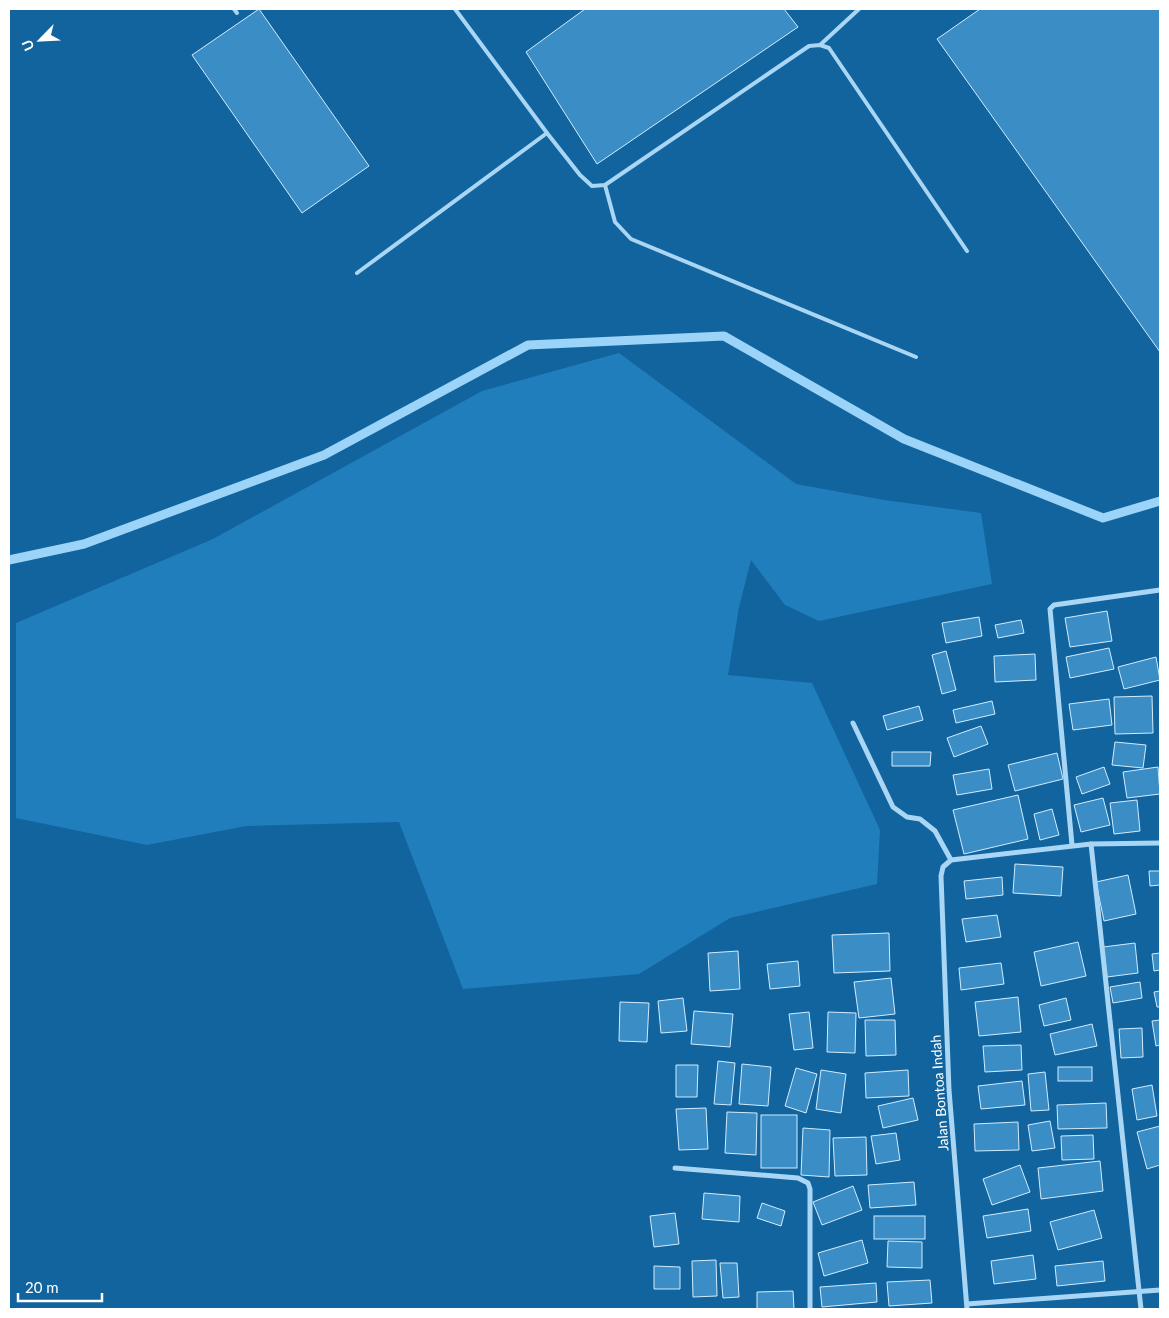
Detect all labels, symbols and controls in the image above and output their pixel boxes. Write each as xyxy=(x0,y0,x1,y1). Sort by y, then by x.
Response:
north arrow xyxy=(15,15,65,65)
text: U xyxy=(18,37,38,54)
street label: Jalan Bontoa Indah xyxy=(926,1034,952,1152)
scale bar xyxy=(18,1270,101,1302)
text: 20 m xyxy=(25,1278,59,1296)

